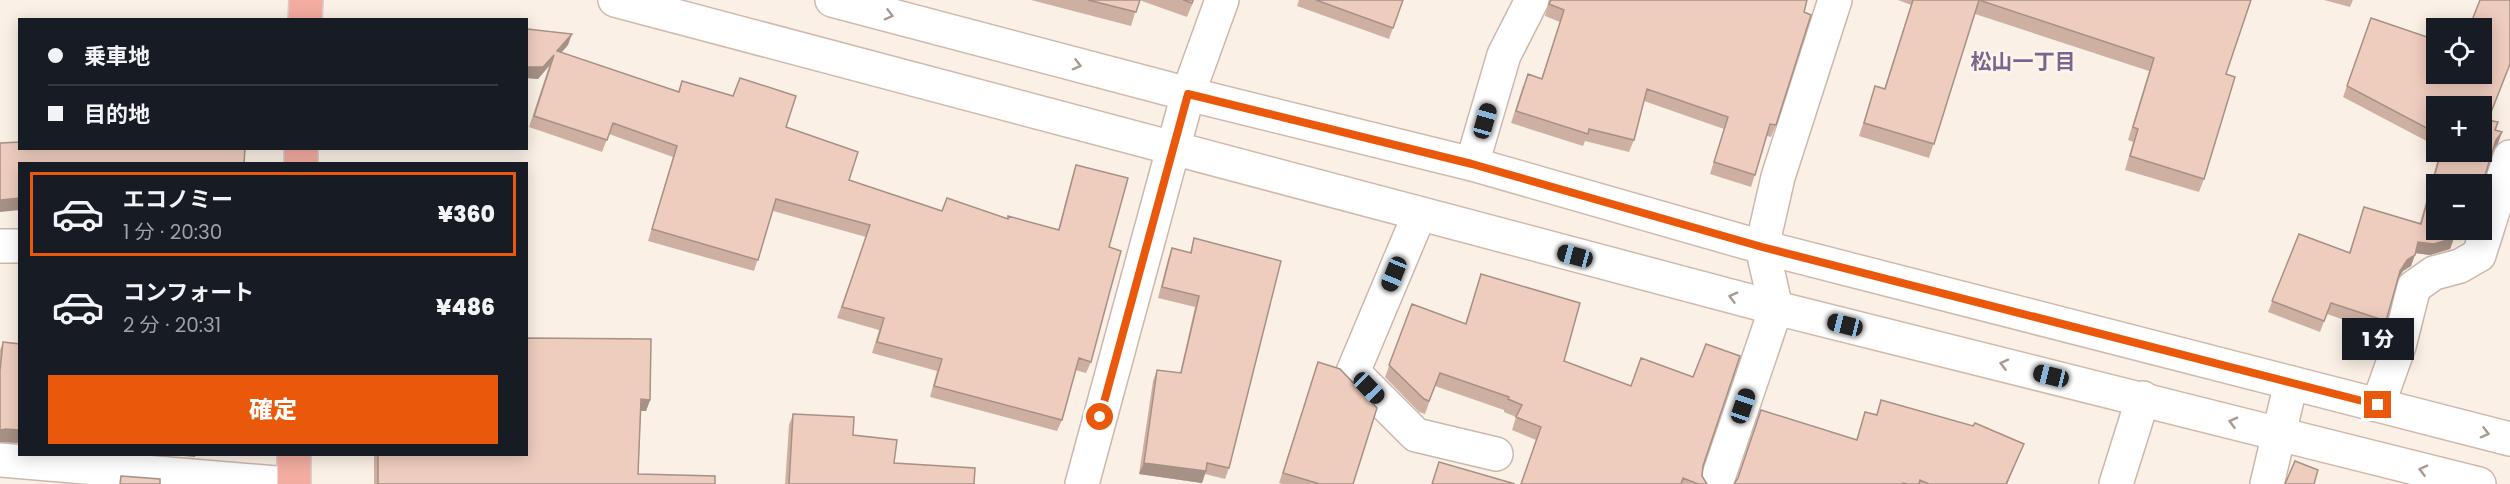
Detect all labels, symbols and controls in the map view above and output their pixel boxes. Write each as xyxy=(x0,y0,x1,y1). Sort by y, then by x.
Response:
one-way arrow xyxy=(883,8,894,20)
map controls xyxy=(2426,18,2492,240)
button: locate xyxy=(2426,18,2492,84)
text: 乗車地 xyxy=(84,41,150,72)
district label: 松山一丁目 xyxy=(1971,47,2076,76)
one-way arrow xyxy=(1072,57,1082,70)
button: + xyxy=(2426,96,2492,162)
text: 目的地 xyxy=(84,99,150,130)
car xyxy=(1471,101,1499,141)
button: − xyxy=(2426,174,2492,240)
text: エコノミー xyxy=(123,184,233,215)
icon: car xyxy=(51,187,105,241)
text: ¥360 xyxy=(438,199,495,230)
text: 1 分 · 20:30 xyxy=(123,218,222,246)
car xyxy=(1555,243,1595,269)
car xyxy=(1379,254,1409,294)
text: コンフォート xyxy=(123,277,254,308)
icon: car xyxy=(51,280,105,334)
text: ¥486 xyxy=(436,292,495,323)
one-way arrow xyxy=(1728,292,1739,304)
text: 2 分 · 20:31 xyxy=(123,311,221,339)
car xyxy=(1825,312,1865,338)
callout: 1 分 xyxy=(2342,318,2414,360)
text: 1 分 xyxy=(2362,325,2394,353)
one-way arrow xyxy=(1999,359,2009,372)
car xyxy=(2031,363,2071,389)
car xyxy=(1350,369,1388,407)
button: 確定 xyxy=(48,375,498,444)
car xyxy=(1729,386,1757,426)
route end xyxy=(2364,391,2391,418)
route start xyxy=(1086,403,1113,430)
one-way arrow xyxy=(2229,417,2239,429)
one-way arrow xyxy=(2480,425,2490,438)
one-way arrow xyxy=(2418,464,2428,477)

